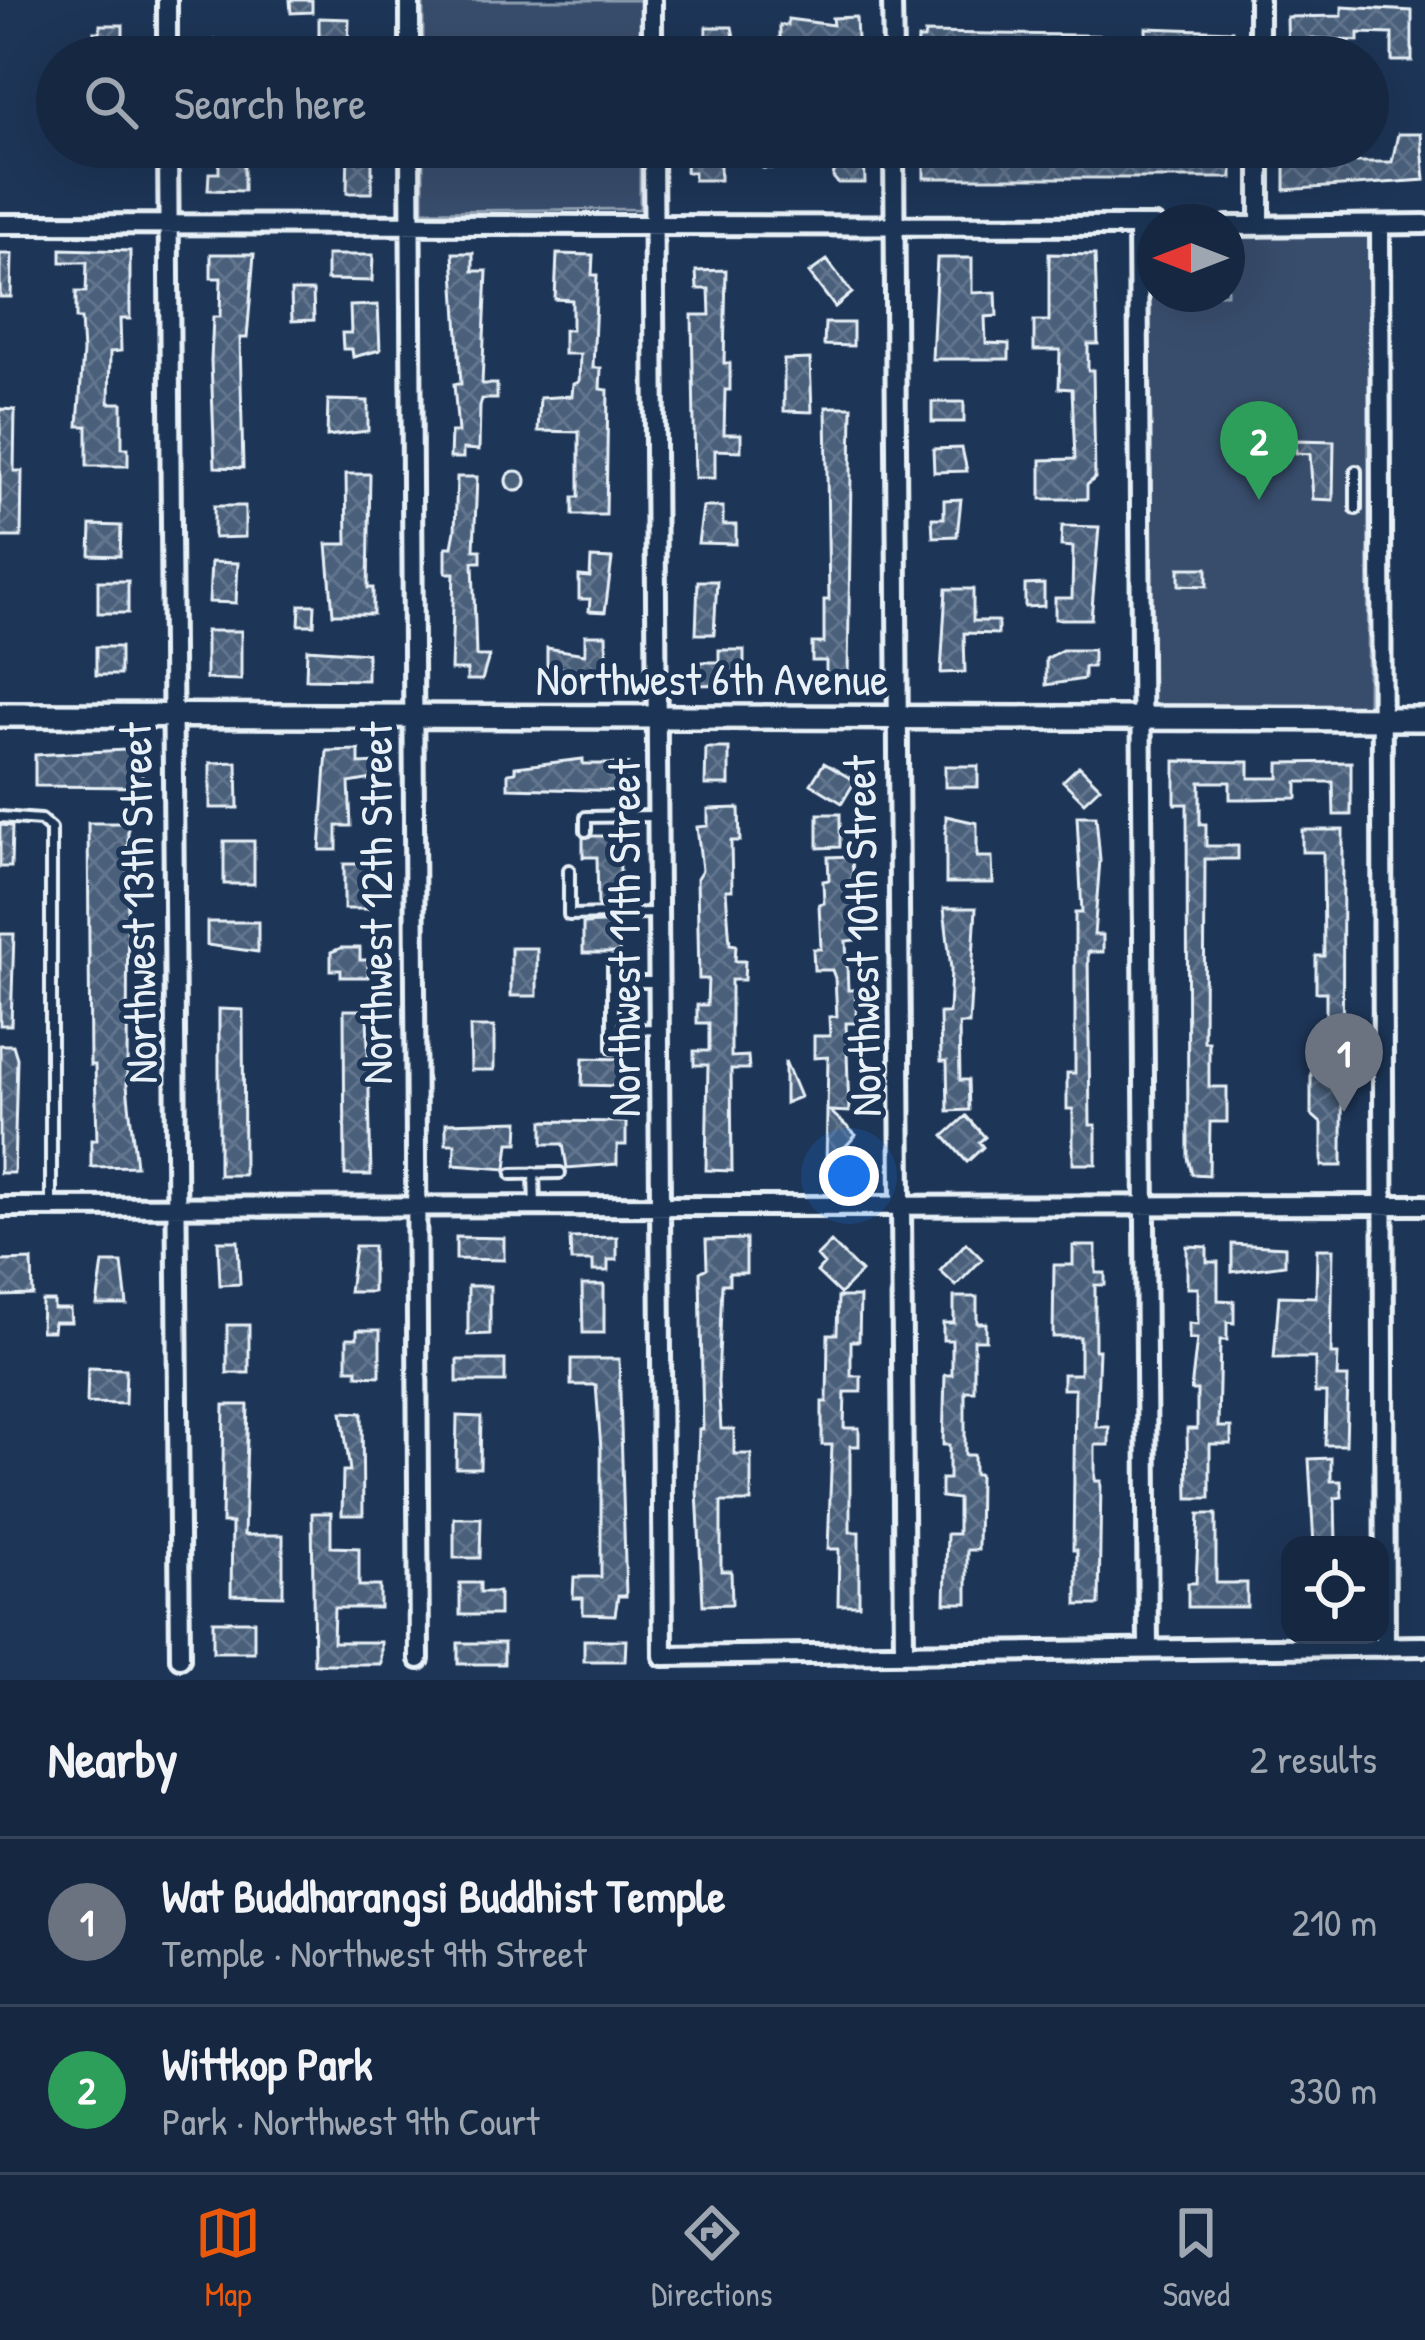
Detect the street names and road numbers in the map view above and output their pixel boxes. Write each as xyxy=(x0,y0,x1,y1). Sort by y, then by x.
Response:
street label: Northwest 6th Avenue xyxy=(536,648,888,709)
street label: Northwest 13th Street xyxy=(104,721,171,1084)
street label: Northwest 12th Street xyxy=(345,721,406,1084)
street label: Northwest 10th Street xyxy=(828,754,895,1117)
street label: Northwest 11th Street xyxy=(593,759,654,1117)

